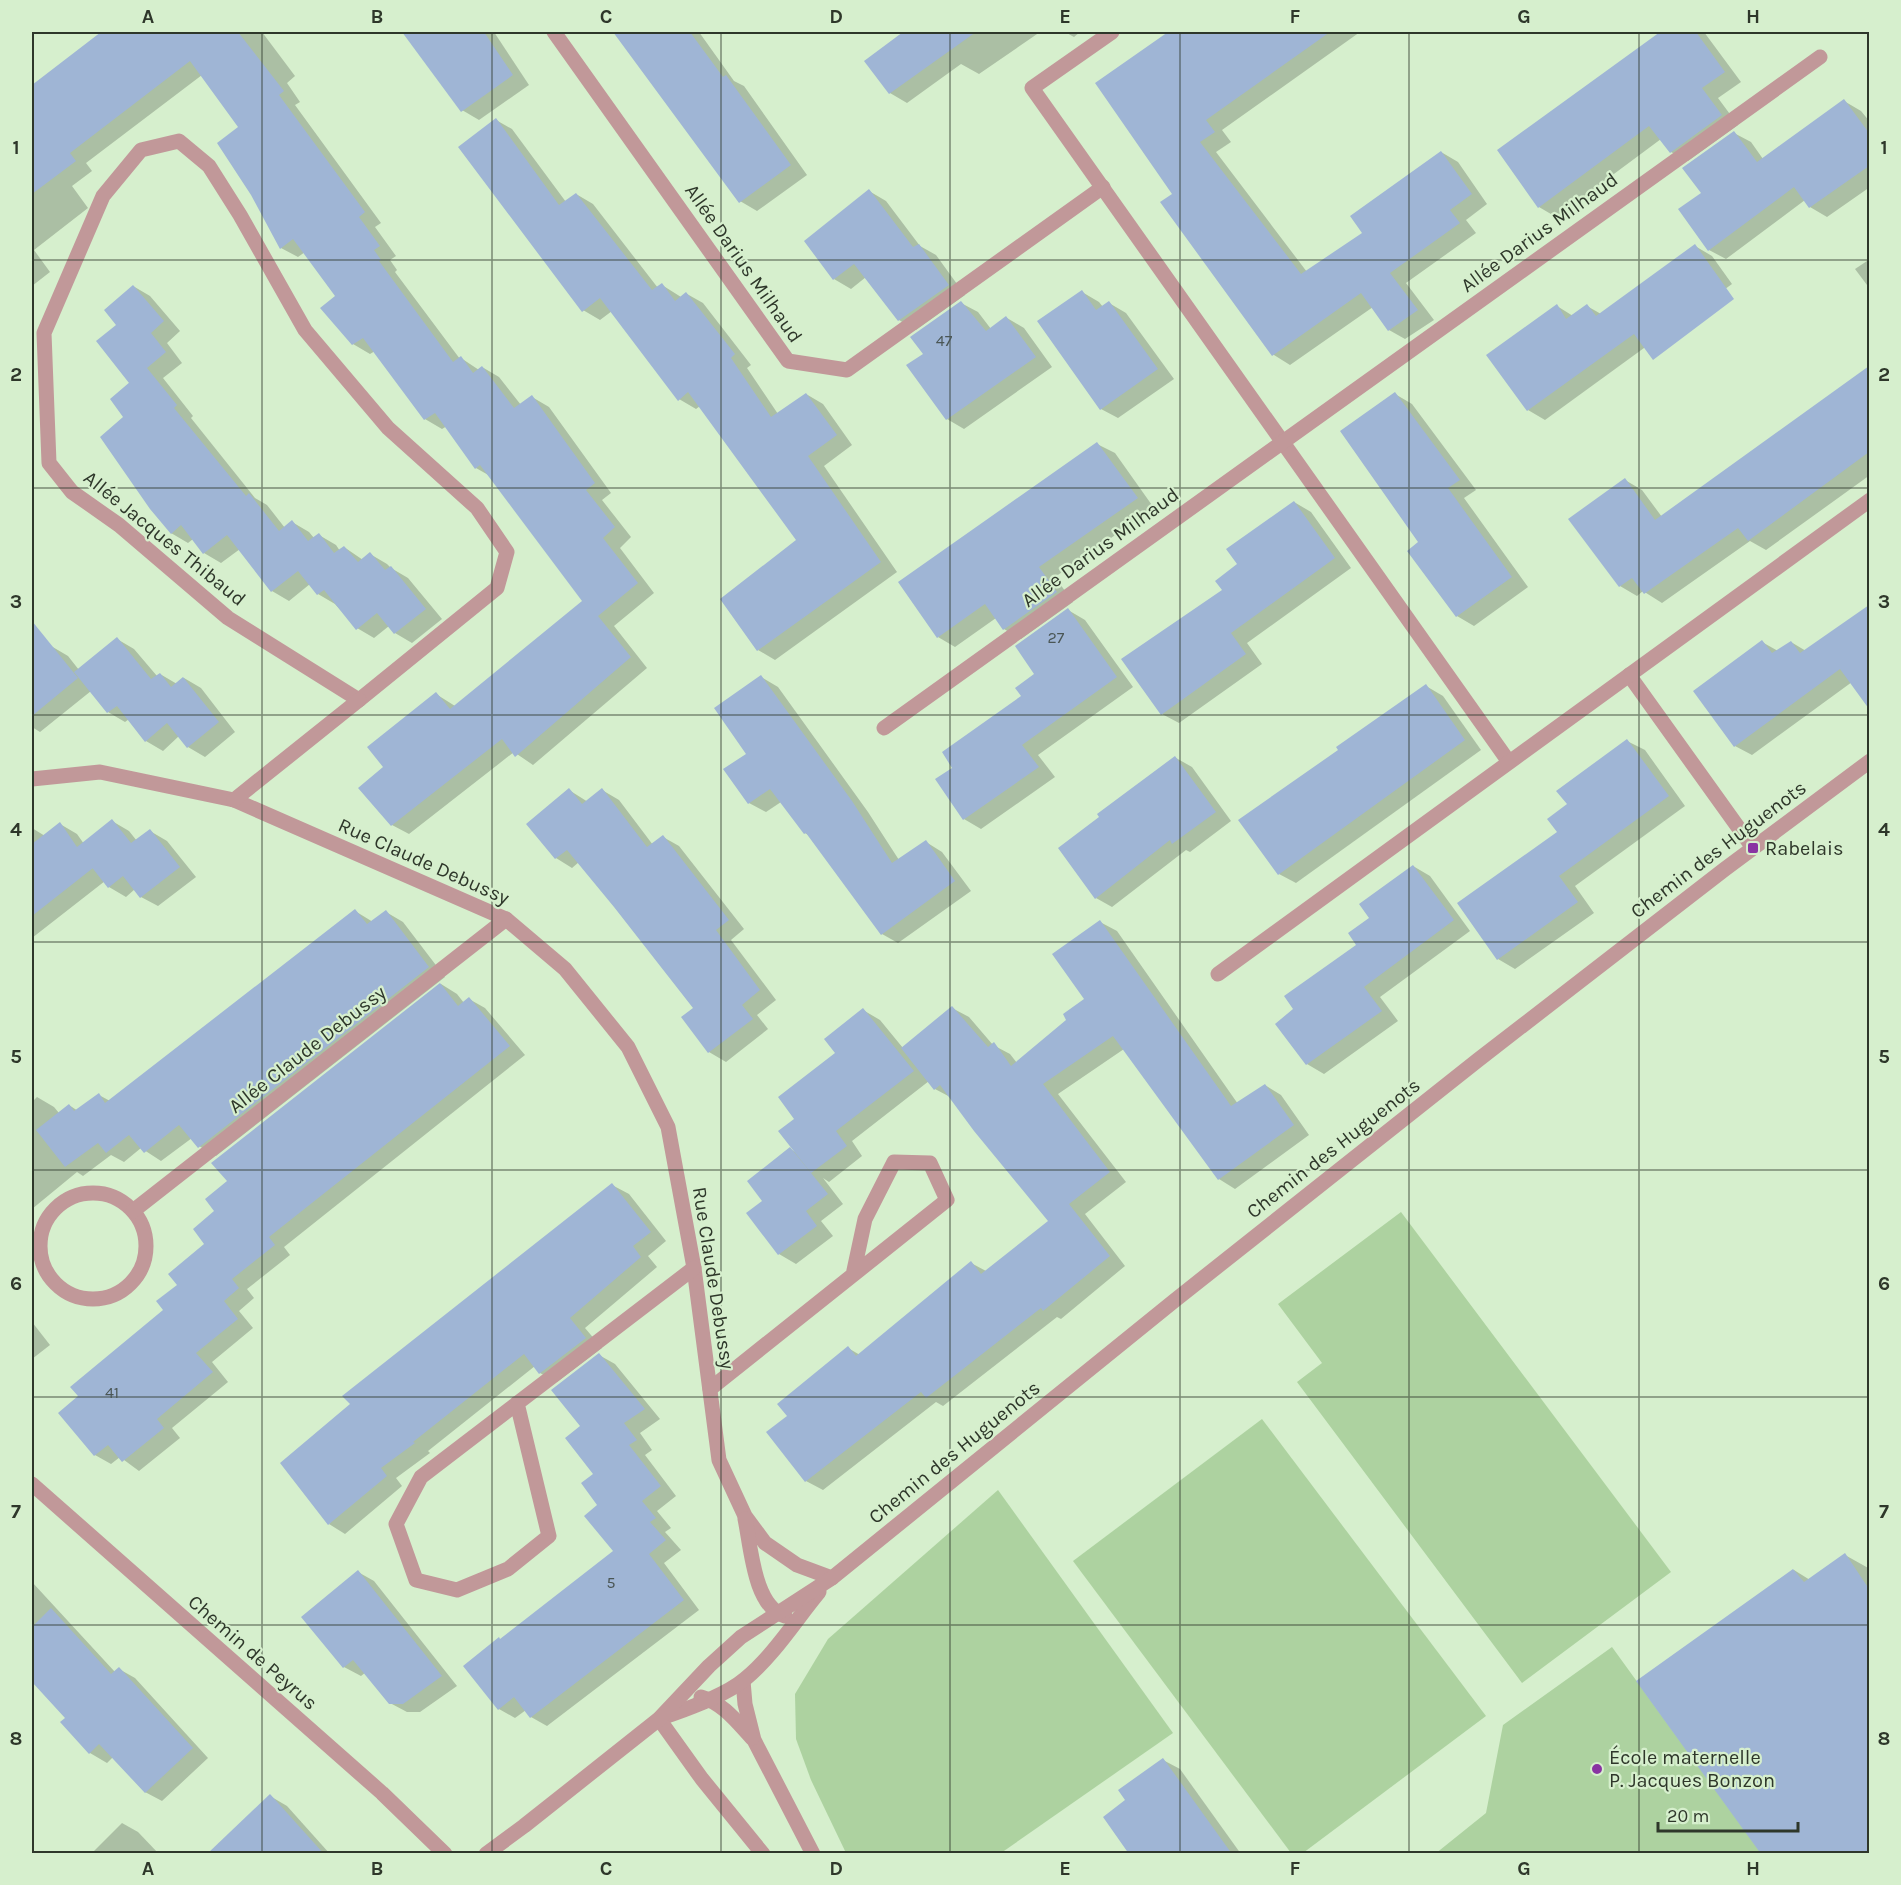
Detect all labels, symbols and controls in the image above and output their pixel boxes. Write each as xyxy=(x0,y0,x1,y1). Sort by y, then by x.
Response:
text: A xyxy=(142,5,155,28)
text: B xyxy=(371,5,383,28)
text: C xyxy=(600,5,612,28)
text: D xyxy=(829,5,843,28)
text: E xyxy=(1059,5,1071,28)
text: F xyxy=(1290,5,1301,28)
text: G xyxy=(1517,5,1531,28)
text: H xyxy=(1746,5,1760,28)
text: 1 xyxy=(12,136,20,159)
text: 1 xyxy=(1880,136,1888,159)
street label: Allée Darius Milhaud xyxy=(1456,168,1622,297)
street label: Allée Darius Milhaud xyxy=(680,180,807,347)
house number: 47 xyxy=(936,331,953,350)
text: 2 xyxy=(10,363,22,386)
text: 2 xyxy=(1878,363,1890,386)
street label: Allée Jacques Thibaud xyxy=(79,466,250,611)
street label: Allée Darius Milhaud xyxy=(1017,483,1183,612)
text: 3 xyxy=(10,590,22,613)
text: 3 xyxy=(1878,590,1890,613)
house number: 27 xyxy=(1048,628,1065,647)
street label: Chemin des Huguenots xyxy=(1626,776,1811,923)
street label: Rue Claude Debussy xyxy=(335,813,513,910)
text: 4 xyxy=(10,818,22,841)
text: 4 xyxy=(1878,818,1890,841)
place label: Rabelais xyxy=(1765,837,1843,860)
marker: Rabelais xyxy=(1746,841,1760,855)
street label: Allée Claude Debussy xyxy=(224,981,391,1118)
text: 5 xyxy=(10,1045,22,1068)
text: 5 xyxy=(1878,1045,1890,1068)
street label: Chemin des Huguenots xyxy=(1242,1074,1425,1223)
street label: Rue Claude Debussy xyxy=(688,1185,739,1371)
text: 6 xyxy=(10,1272,22,1295)
text: 6 xyxy=(1878,1272,1890,1295)
street label: Chemin des Huguenots xyxy=(864,1376,1045,1529)
house number: 41 xyxy=(105,1383,119,1402)
text: 7 xyxy=(11,1500,21,1523)
text: 7 xyxy=(1879,1500,1889,1523)
house number: 5 xyxy=(606,1573,616,1592)
street label: Chemin de Peyrus xyxy=(183,1590,322,1715)
text: 8 xyxy=(10,1727,22,1750)
text: 8 xyxy=(1878,1727,1890,1750)
place label: École maternelle P. Jacques Bonzon xyxy=(1609,1745,1775,1792)
marker: École maternelle P. Jacques Bonzon xyxy=(1590,1762,1604,1776)
scale bar xyxy=(1658,1795,1798,1833)
text: 20 m xyxy=(1667,1805,1709,1827)
text: A xyxy=(142,1857,155,1880)
text: B xyxy=(371,1857,383,1880)
text: C xyxy=(600,1857,612,1880)
text: D xyxy=(829,1857,843,1880)
text: E xyxy=(1059,1857,1071,1880)
text: F xyxy=(1290,1857,1301,1880)
text: G xyxy=(1517,1857,1531,1880)
text: H xyxy=(1746,1857,1760,1880)

